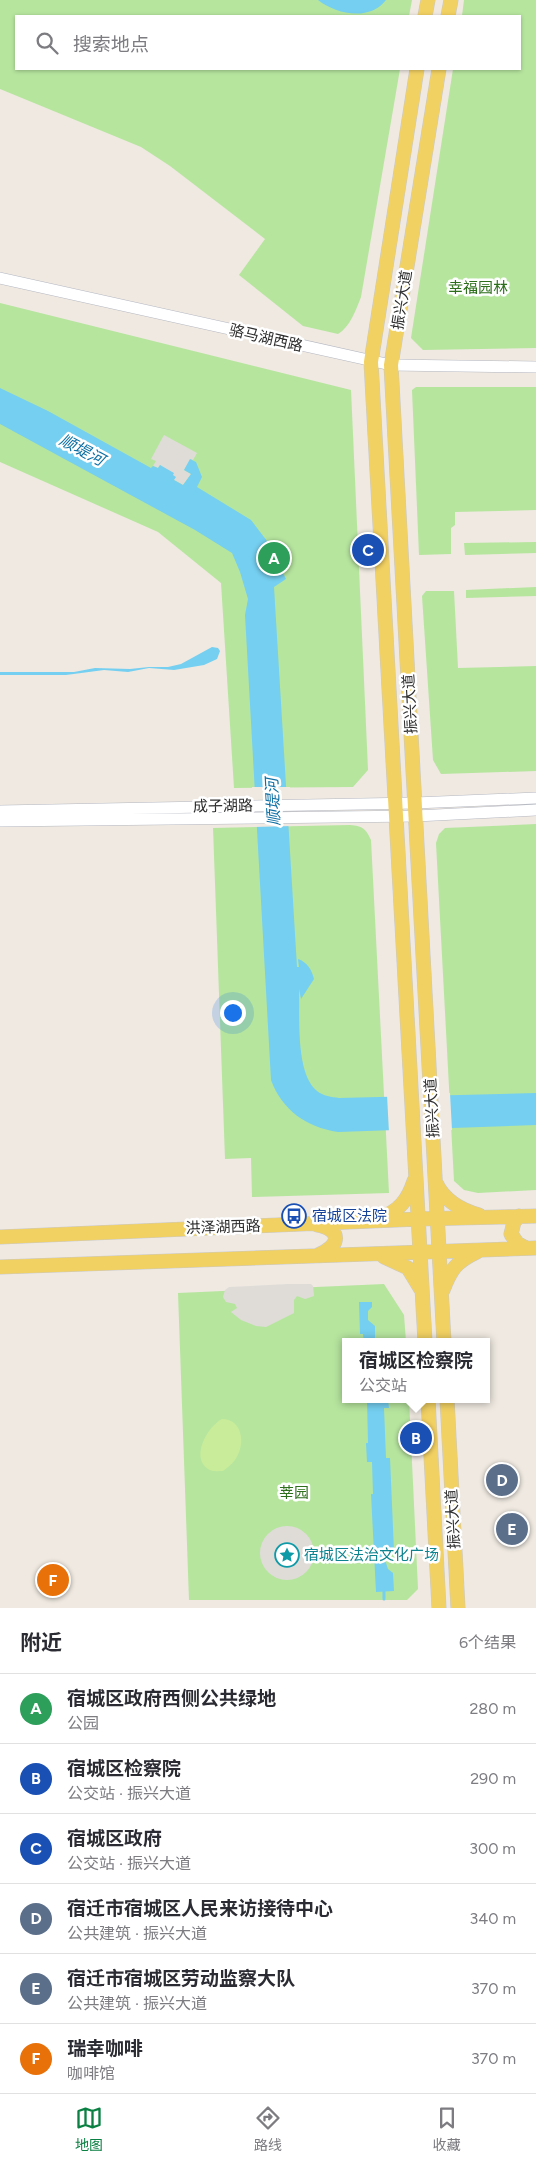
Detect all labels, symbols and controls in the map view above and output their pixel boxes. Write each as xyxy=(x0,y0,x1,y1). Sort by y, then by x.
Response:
search box xyxy=(15,15,521,70)
icon: search xyxy=(33,29,61,57)
text: 搜索地点 xyxy=(73,33,149,56)
street label: 振兴大道 xyxy=(388,269,416,331)
park label: 幸福园林 xyxy=(448,279,508,297)
street label: 骆马湖西路 xyxy=(227,321,305,355)
water label: 顺堤河 xyxy=(56,430,110,471)
pin: C xyxy=(352,531,384,569)
pin: A xyxy=(258,539,290,577)
street label: 振兴大道 xyxy=(399,674,421,734)
water label: 顺堤河 xyxy=(262,775,284,826)
street label: 成子湖路 xyxy=(193,796,253,816)
your location xyxy=(220,1000,246,1026)
street label: 振兴大道 xyxy=(421,1078,443,1138)
bus stop icon: 宿城区法院 xyxy=(281,1203,307,1229)
place label: 宿城区法院 xyxy=(312,1207,387,1225)
street label: 洪泽湖西路 xyxy=(185,1217,261,1237)
popup xyxy=(342,1338,490,1403)
text: 宿城区检察院 xyxy=(359,1349,473,1372)
text: 公交站 xyxy=(359,1376,407,1395)
pin: B xyxy=(400,1419,432,1457)
pin: D xyxy=(486,1461,518,1499)
park label: 莘园 xyxy=(279,1484,309,1502)
street label: 振兴大道 xyxy=(442,1489,464,1549)
pin: E xyxy=(496,1510,528,1548)
place icon: 宿城区法治文化广场 xyxy=(274,1542,300,1568)
place label: 宿城区法治文化广场 xyxy=(304,1546,439,1564)
pin: F xyxy=(37,1561,69,1599)
text: 附近 xyxy=(20,1630,62,1655)
text: 6个结果 xyxy=(459,1633,516,1652)
text: 宿城区政府西侧公共绿地 xyxy=(67,1687,276,1710)
text: A xyxy=(30,1699,42,1718)
text: 280 m xyxy=(469,1699,516,1718)
text: 公园 xyxy=(67,1714,99,1733)
text: 宿城区检察院 xyxy=(67,1757,181,1780)
text: B xyxy=(31,1769,41,1788)
text: 290 m xyxy=(470,1769,516,1788)
text: 公交站 · 振兴大道 xyxy=(67,1784,191,1803)
text: 宿城区政府 xyxy=(67,1827,162,1850)
text: C xyxy=(30,1839,42,1858)
text: 300 m xyxy=(469,1839,516,1858)
text: 公交站 · 振兴大道 xyxy=(67,1854,191,1873)
text: 宿迁市宿城区人民来访接待中心 xyxy=(67,1897,333,1920)
text: D xyxy=(30,1909,42,1928)
text: 340 m xyxy=(470,1909,516,1928)
text: 公共建筑 · 振兴大道 xyxy=(67,1924,207,1943)
text: 宿迁市宿城区劳动监察大队 xyxy=(67,1967,295,1990)
text: E xyxy=(31,1979,41,1998)
text: 370 m xyxy=(471,1979,516,1998)
text: 公共建筑 · 振兴大道 xyxy=(67,1994,207,2013)
text: 瑞幸咖啡 xyxy=(67,2037,143,2060)
text: F xyxy=(32,2049,40,2068)
text: 370 m xyxy=(471,2049,516,2068)
text: 咖啡馆 xyxy=(67,2064,115,2083)
tab: 地图 xyxy=(75,2104,103,2154)
tab: 路线 xyxy=(254,2104,282,2154)
tab: 收藏 xyxy=(433,2104,461,2154)

